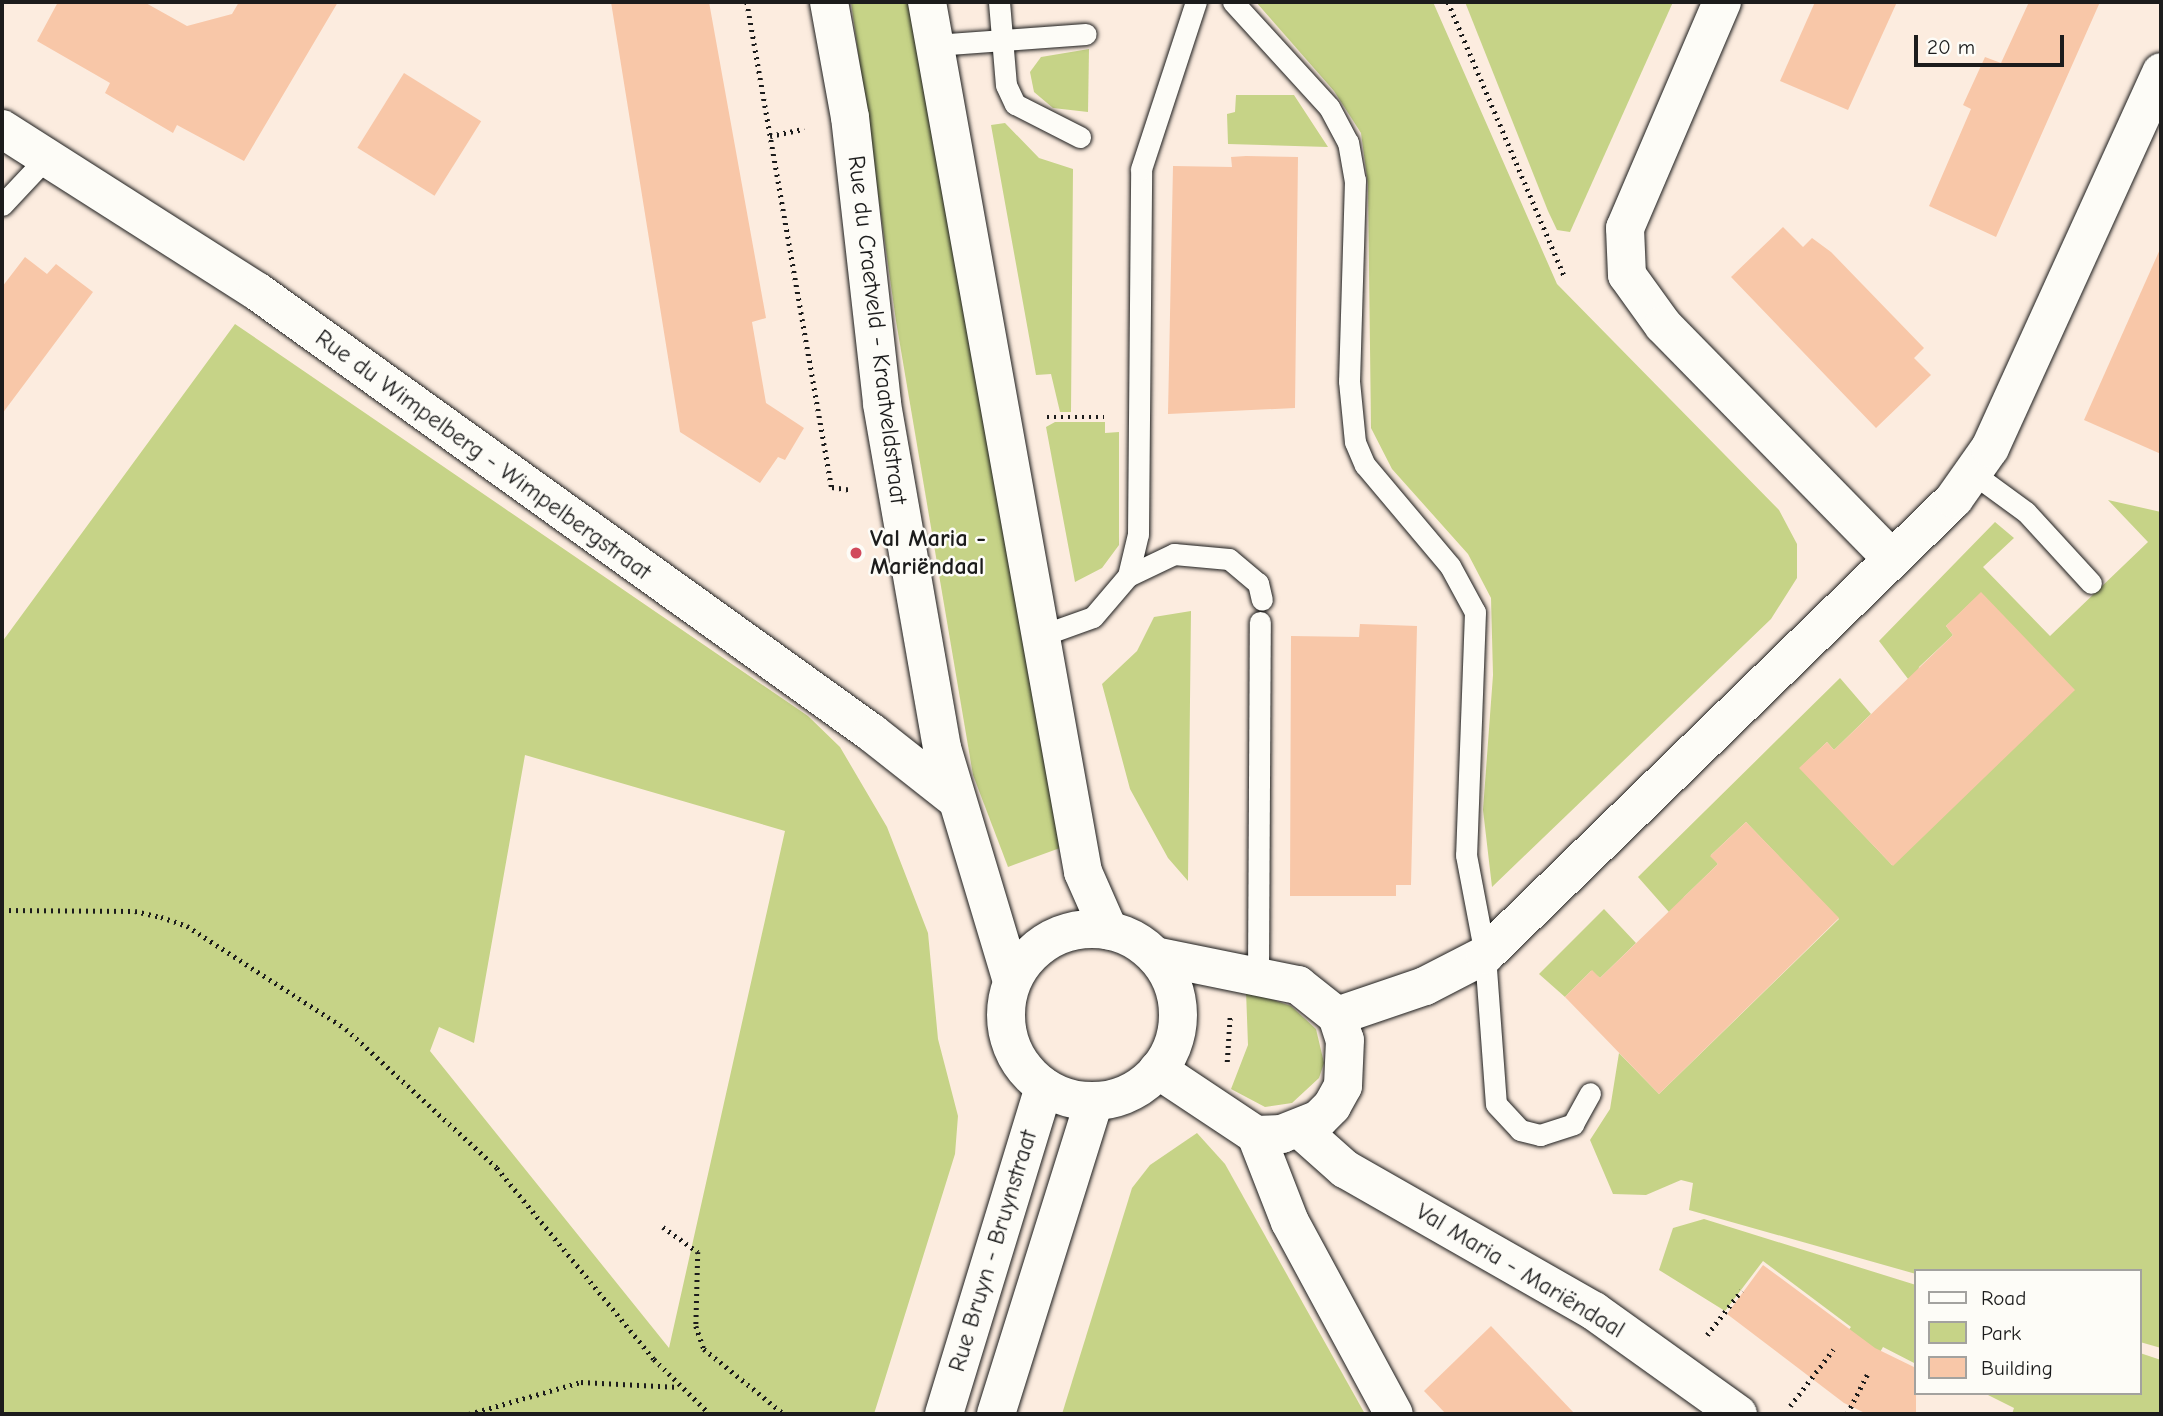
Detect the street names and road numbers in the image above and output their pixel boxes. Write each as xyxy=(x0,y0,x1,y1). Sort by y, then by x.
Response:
street label: Rue du Craetveld - Kraatveldstraat xyxy=(841,154,913,506)
street label: Rue du Wimpelberg - Wimpelbergstraat xyxy=(310,323,656,587)
street label: Rue Bruyn - Bruynstraat xyxy=(943,1127,1043,1375)
street label: Val Maria - Mariëndaal xyxy=(1410,1197,1630,1345)

